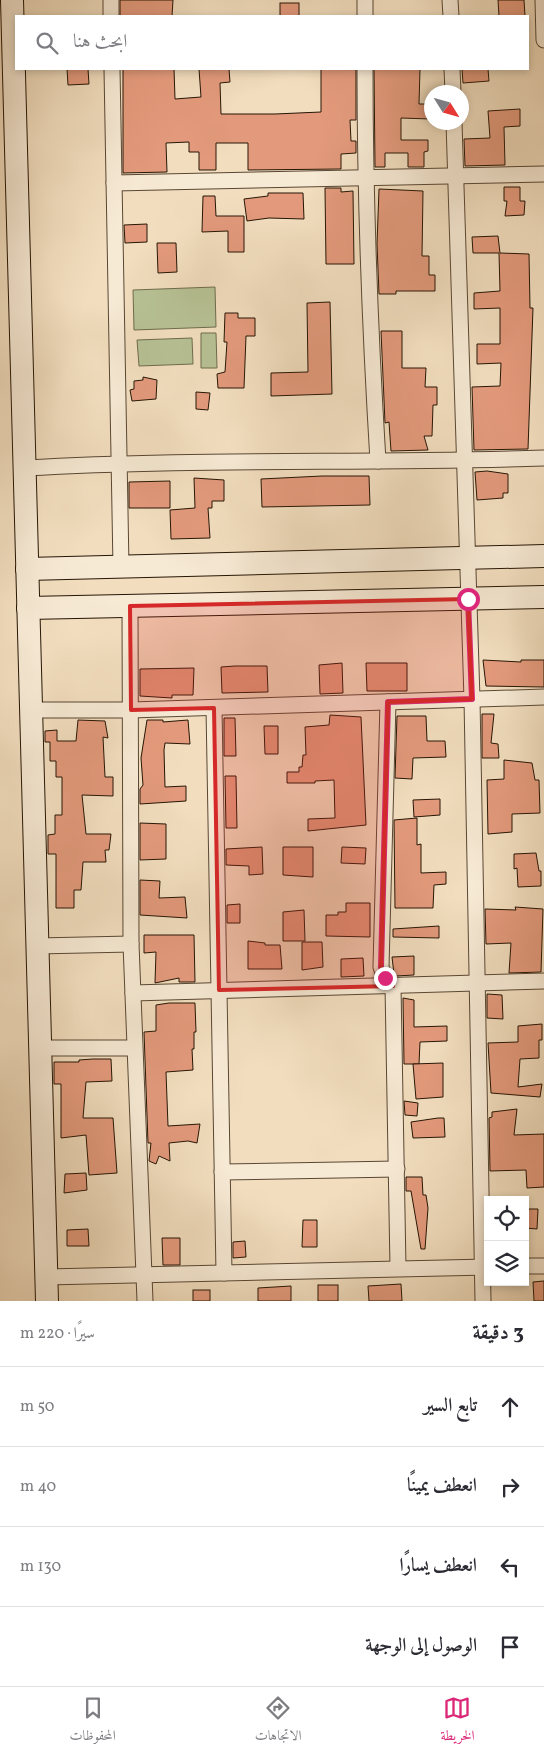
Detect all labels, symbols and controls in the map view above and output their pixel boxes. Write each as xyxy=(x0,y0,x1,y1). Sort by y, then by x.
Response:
search box xyxy=(15,15,529,70)
icon: search xyxy=(33,29,61,57)
text: ابحث هنا xyxy=(73,29,127,55)
north arrow xyxy=(424,85,469,130)
route start xyxy=(457,588,480,611)
route end xyxy=(374,967,397,990)
map controls xyxy=(484,1196,529,1286)
button: locate xyxy=(484,1196,529,1241)
button: layers xyxy=(484,1241,529,1286)
text: 3 دقيقة xyxy=(472,1319,524,1348)
text: سيرًا · 220 m xyxy=(20,1323,95,1345)
text: تابع السير xyxy=(424,1393,477,1419)
icon: ahead xyxy=(496,1393,524,1421)
text: 50 m xyxy=(20,1396,54,1418)
text: انعطف يمينًا xyxy=(407,1473,477,1499)
icon: right xyxy=(496,1473,524,1501)
text: 40 m xyxy=(20,1476,56,1498)
text: انعطف يسارًا xyxy=(399,1553,477,1579)
icon: left xyxy=(496,1553,524,1581)
text: 130 m xyxy=(20,1556,61,1578)
text: الوصول إلى الوجهة xyxy=(365,1633,477,1659)
icon: arrive xyxy=(496,1633,524,1661)
tab: المحفوظات xyxy=(70,1694,116,1749)
tab: الاتجاهات xyxy=(255,1694,301,1749)
tab: الخريطة xyxy=(440,1694,475,1749)

